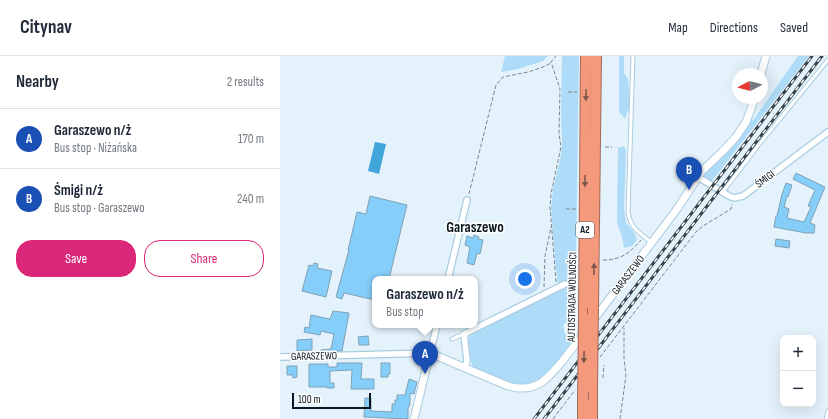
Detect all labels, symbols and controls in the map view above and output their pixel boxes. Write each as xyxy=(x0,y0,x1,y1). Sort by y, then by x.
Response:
text: Citynav xyxy=(20,16,72,39)
text: Map xyxy=(668,19,688,36)
text: Directions xyxy=(710,19,758,36)
text: Saved xyxy=(780,19,808,36)
north arrow xyxy=(732,68,768,104)
text: Nearby xyxy=(16,72,59,92)
text: 2 results xyxy=(227,74,264,90)
one-way arrow xyxy=(583,89,589,102)
text: Garaszewo n/ż xyxy=(54,121,131,140)
text: A xyxy=(26,131,32,147)
text: 170 m xyxy=(238,131,264,147)
text: Bus stop · Niżańska xyxy=(54,140,137,156)
pin: B xyxy=(676,157,702,190)
street label: ŚMIGI xyxy=(753,167,777,191)
one-way arrow xyxy=(582,175,588,188)
text: Śmigi n/ż xyxy=(54,181,103,200)
text: B xyxy=(26,191,32,207)
text: 240 m xyxy=(237,191,264,207)
text: Bus stop · Garaszewo xyxy=(54,200,145,216)
district label: Garaszewo xyxy=(446,218,504,237)
road number: A2 xyxy=(576,222,594,238)
button: Save xyxy=(16,240,136,277)
button: Share xyxy=(144,240,264,277)
street label: AUTOSTRADA WOLNOŚCI xyxy=(565,252,579,343)
street label: GARASZEWO xyxy=(609,253,647,297)
one-way arrow xyxy=(591,262,597,275)
your location xyxy=(515,269,535,289)
popup xyxy=(372,276,478,328)
text: Garaszewo n/ż xyxy=(386,285,464,304)
text: Bus stop xyxy=(386,304,424,320)
map controls xyxy=(780,335,816,407)
button: + xyxy=(780,335,816,371)
pin: A xyxy=(412,341,438,374)
street label: GARASZEWO xyxy=(291,349,337,363)
one-way arrow xyxy=(581,351,587,364)
button: − xyxy=(780,371,816,407)
scale bar xyxy=(292,391,371,410)
text: 100 m xyxy=(298,393,320,406)

